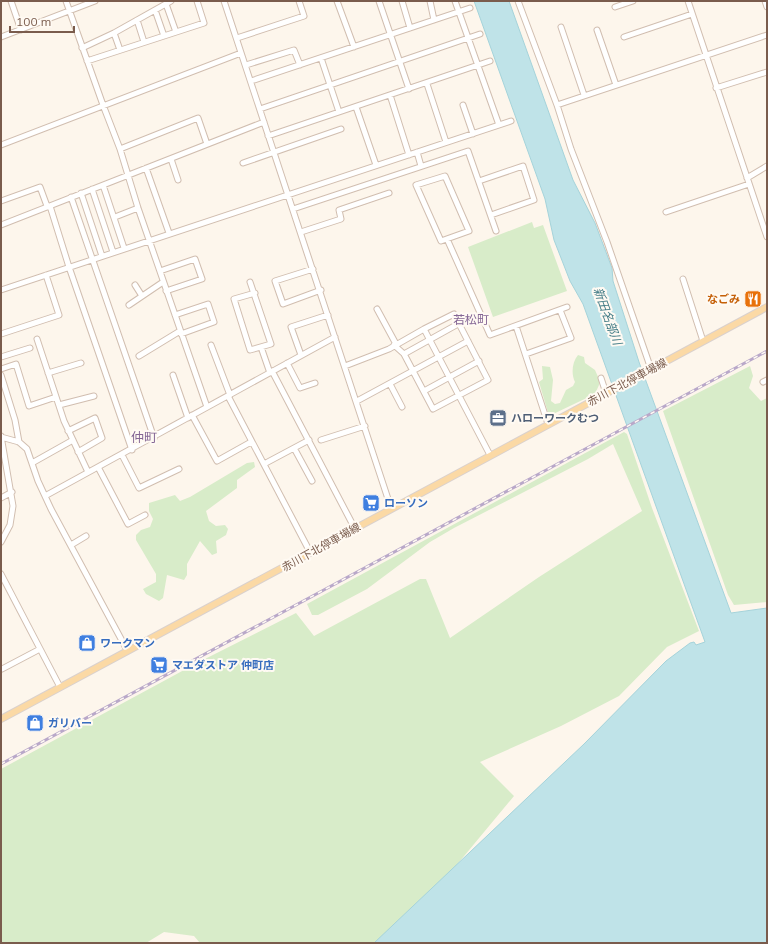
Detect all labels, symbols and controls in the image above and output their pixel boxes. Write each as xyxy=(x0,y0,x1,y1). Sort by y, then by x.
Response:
scale bar xyxy=(10,8,74,34)
text: 100 m xyxy=(16,14,51,29)
water label: 新田名部川 xyxy=(591,285,626,349)
restaurant icon: なごみ xyxy=(743,289,763,309)
place label: なごみ xyxy=(707,292,740,306)
district label: 若松町 xyxy=(453,312,489,327)
street label: 赤川下北停車場線 xyxy=(585,355,669,409)
office icon: ハローワークむつ xyxy=(488,408,508,428)
place label: ハローワークむつ xyxy=(511,411,599,425)
district label: 仲町 xyxy=(131,429,157,445)
supermarket icon: ローソン xyxy=(361,493,381,513)
place label: ローソン xyxy=(384,496,428,510)
street label: 赤川下北停車場線 xyxy=(279,520,363,574)
shop icon: ワークマン xyxy=(77,633,97,653)
place label: ワークマン xyxy=(100,636,155,650)
supermarket icon: マエダストア 仲町店 xyxy=(149,655,169,675)
place label: マエダストア 仲町店 xyxy=(172,658,274,672)
shop icon: ガリバー xyxy=(25,713,45,733)
place label: ガリバー xyxy=(48,716,92,730)

